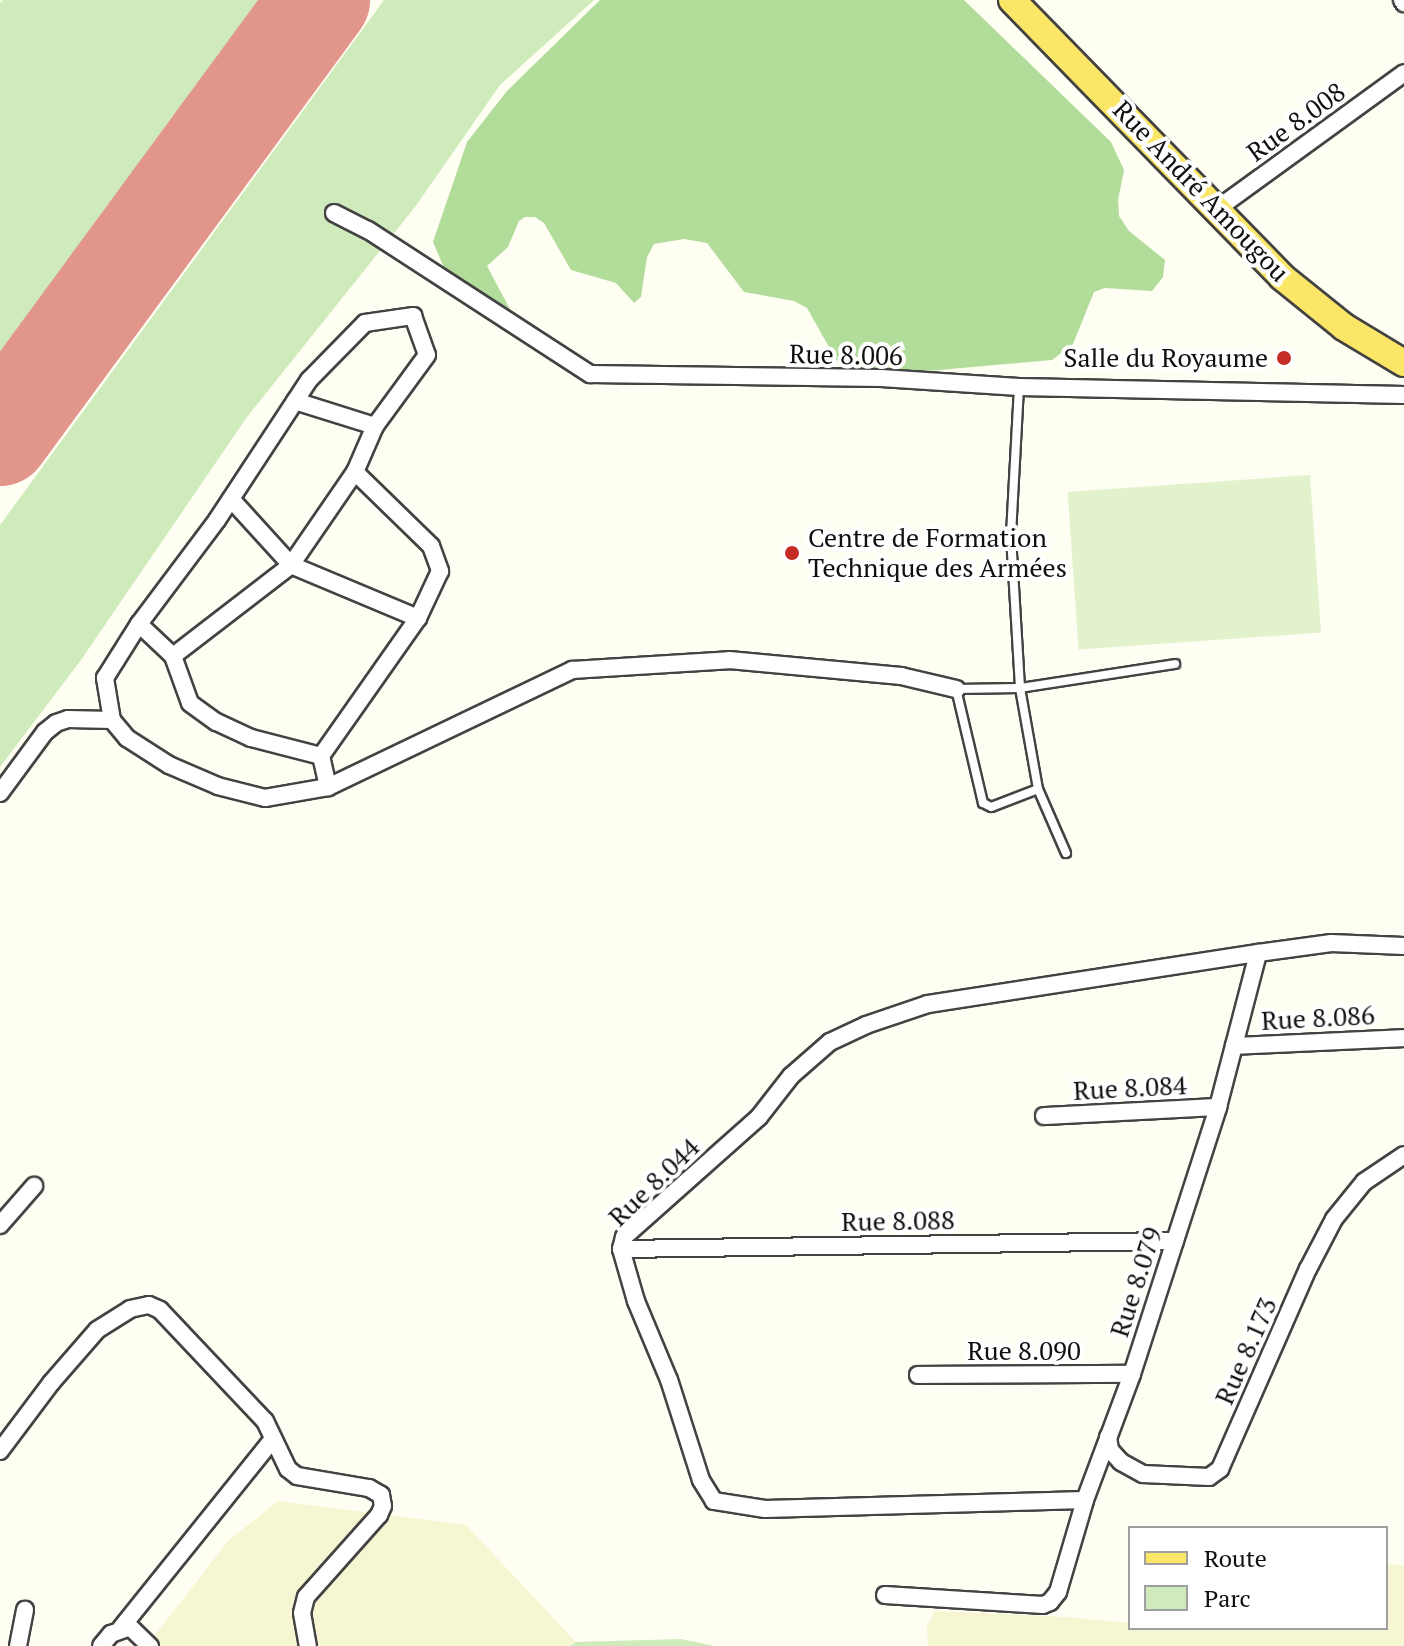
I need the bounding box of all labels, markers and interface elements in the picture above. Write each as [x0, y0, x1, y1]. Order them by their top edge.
street label: Rue 8.008 [1241, 76, 1351, 168]
street label: Rue André Amougou [1106, 94, 1296, 288]
street label: Rue 8.006 [789, 338, 903, 372]
place label: Salle du Royaume [1064, 342, 1268, 374]
marker: Salle du Royaume [1275, 349, 1293, 367]
place label: Centre de Formation Technique des Armées [808, 522, 1067, 584]
marker: Centre de Formation Technique des Armées [783, 544, 801, 562]
street label: Rue 8.086 [1260, 999, 1376, 1037]
street label: Rue 8.084 [1072, 1069, 1188, 1107]
street label: Rue 8.044 [602, 1131, 706, 1233]
street label: Rue 8.088 [841, 1204, 955, 1238]
street label: Rue 8.079 [1104, 1223, 1168, 1341]
street label: Rue 8.173 [1209, 1293, 1283, 1409]
street label: Rue 8.090 [967, 1335, 1081, 1367]
legend [1128, 1526, 1388, 1630]
text: Route [1204, 1542, 1267, 1574]
text: Parc [1204, 1582, 1251, 1614]

